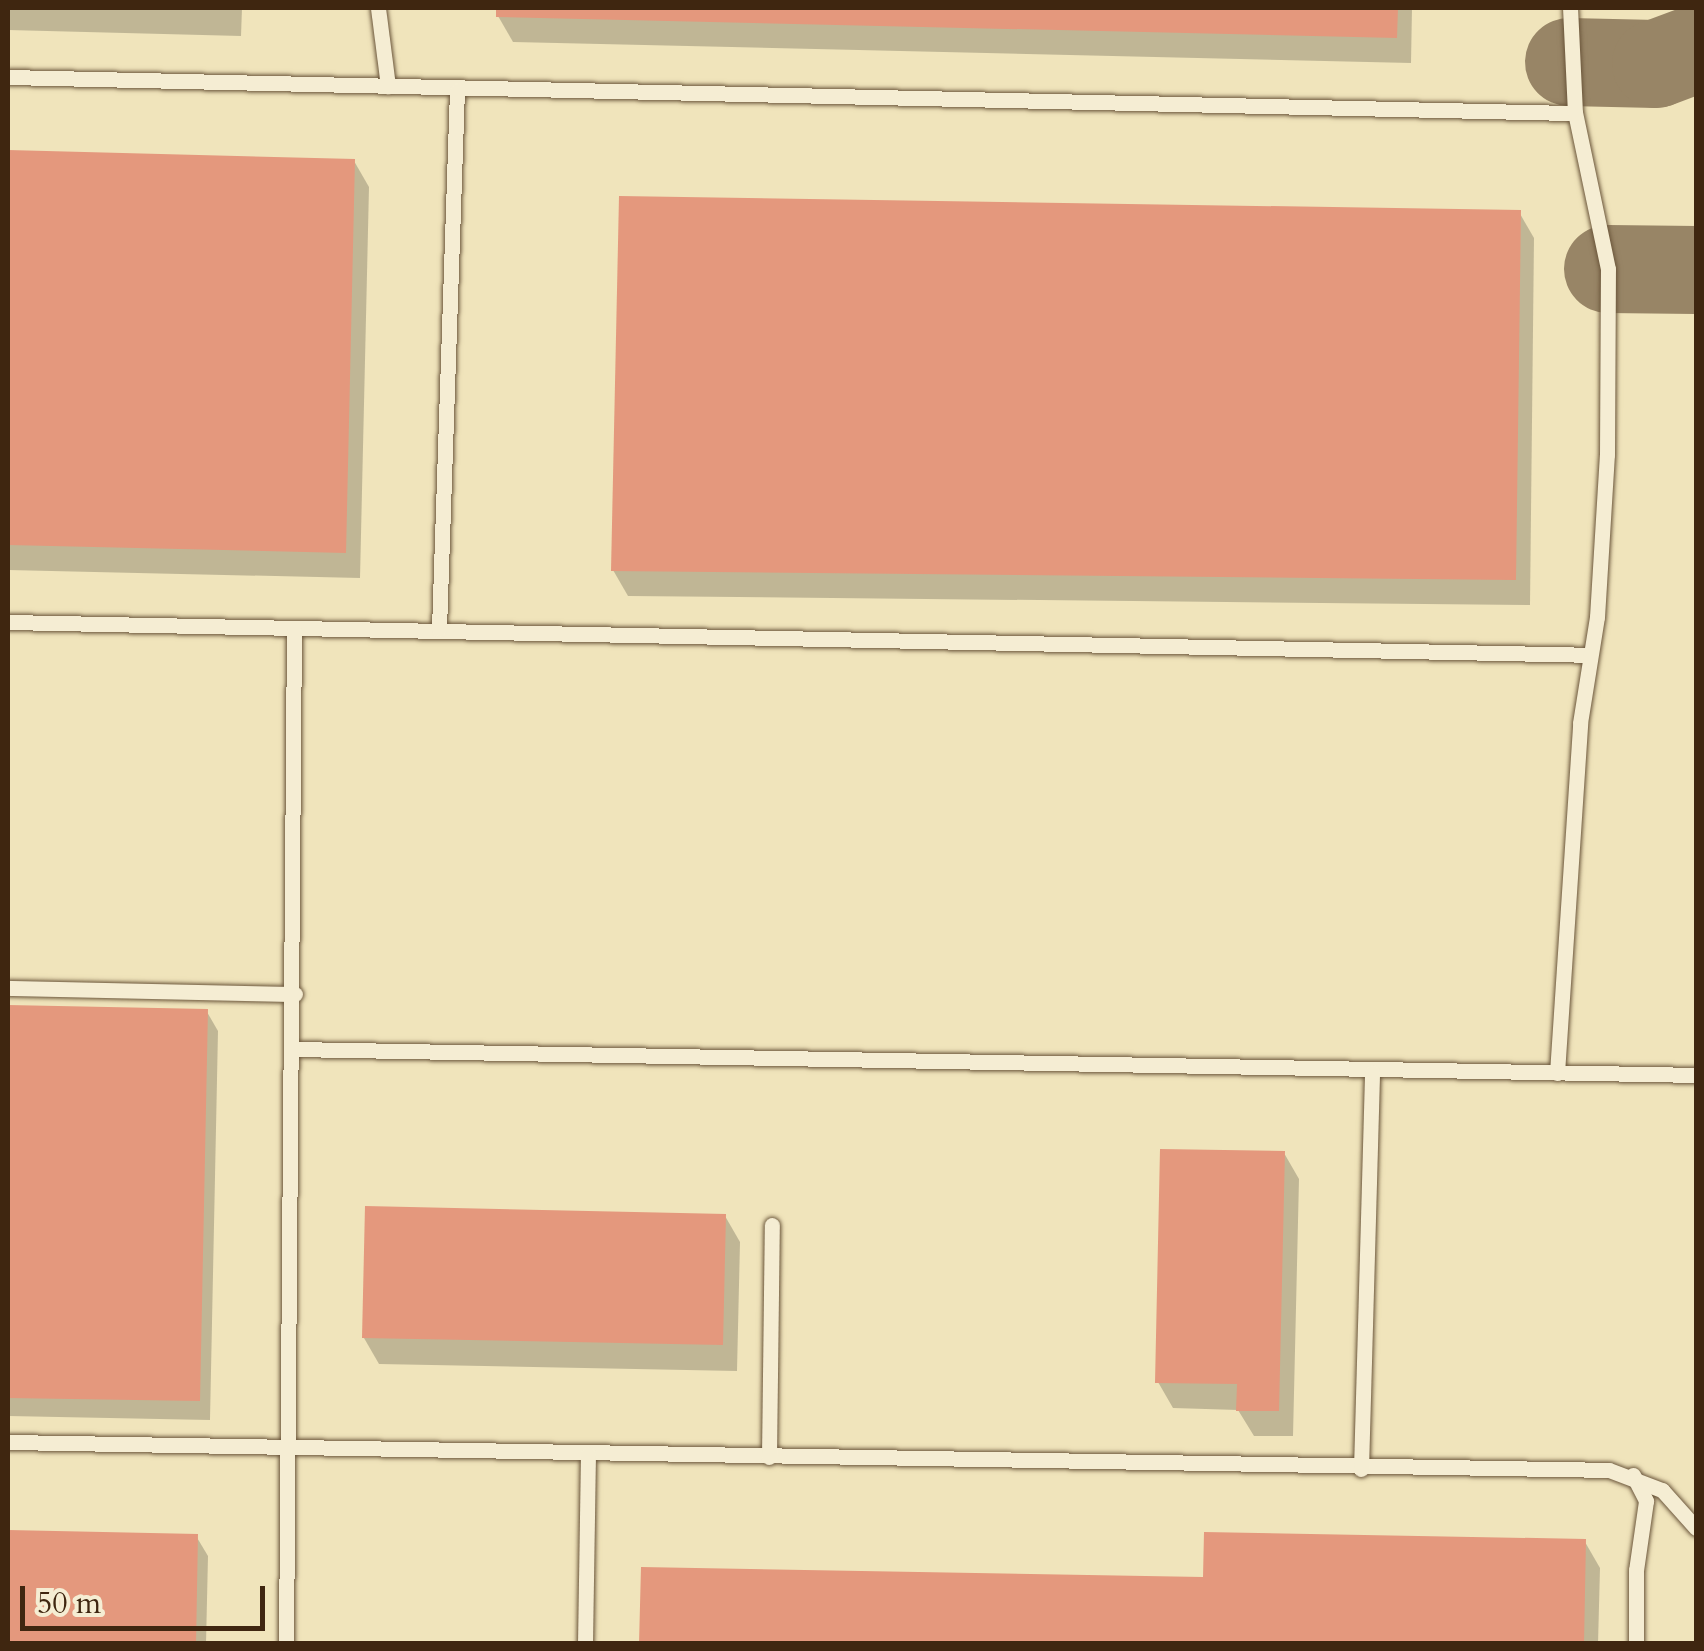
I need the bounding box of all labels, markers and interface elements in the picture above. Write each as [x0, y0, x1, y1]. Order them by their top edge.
scale bar [25, 1566, 270, 1628]
text: 50 m [37, 1583, 101, 1624]

